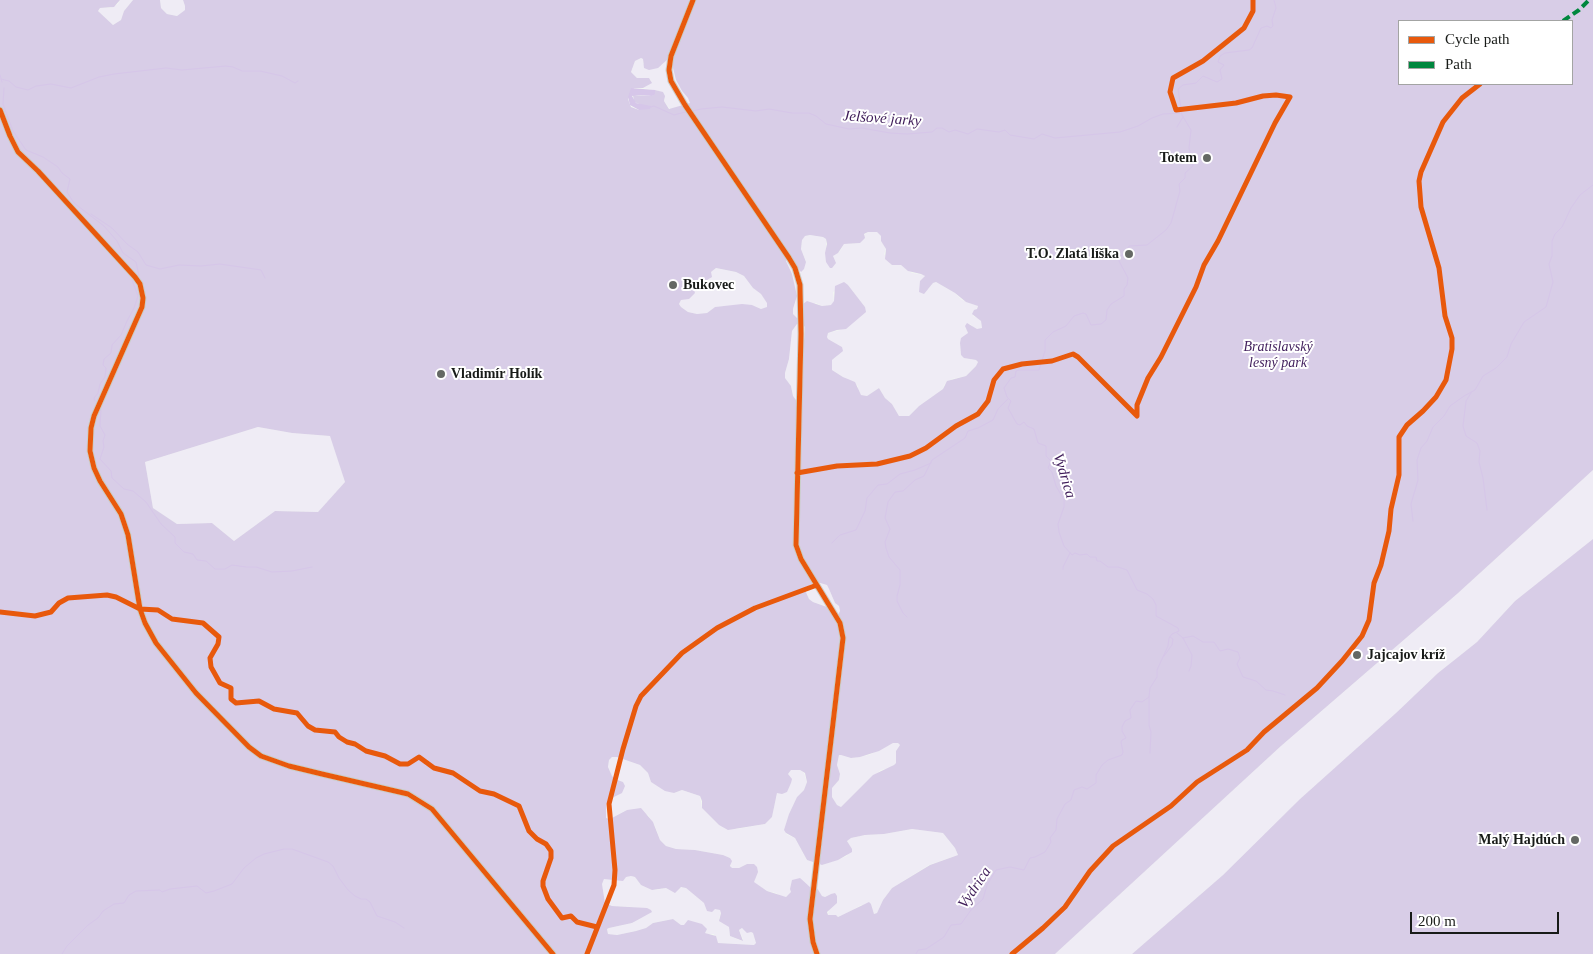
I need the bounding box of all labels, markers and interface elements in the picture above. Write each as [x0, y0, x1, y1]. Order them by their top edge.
legend [1398, 20, 1573, 85]
text: Cycle path [1445, 31, 1510, 47]
text: Path [1445, 56, 1472, 72]
water label: Jelšové jarky [842, 107, 922, 131]
place label: Totem [1159, 150, 1197, 166]
marker: Totem [1201, 152, 1213, 164]
place label: T.O. Zlatá líška [1026, 246, 1119, 262]
marker: T.O. Zlatá líška [1123, 248, 1135, 260]
place label: Bukovec [683, 277, 734, 293]
marker: Bukovec [667, 279, 679, 291]
park label: Bratislavský lesný park [1243, 339, 1313, 372]
place label: Vladimír Holík [451, 366, 542, 382]
marker: Vladimír Holík [435, 368, 447, 380]
water label: Vydrica [1049, 451, 1079, 501]
place label: Jajcajov kríž [1367, 647, 1445, 663]
marker: Jajcajov kríž [1351, 649, 1363, 661]
place label: Malý Hajdúch [1478, 832, 1565, 848]
marker: Malý Hajdúch [1569, 834, 1581, 846]
water label: Vydrica [955, 864, 995, 912]
scale bar [1413, 902, 1562, 934]
text: 200 m [1418, 913, 1456, 929]

